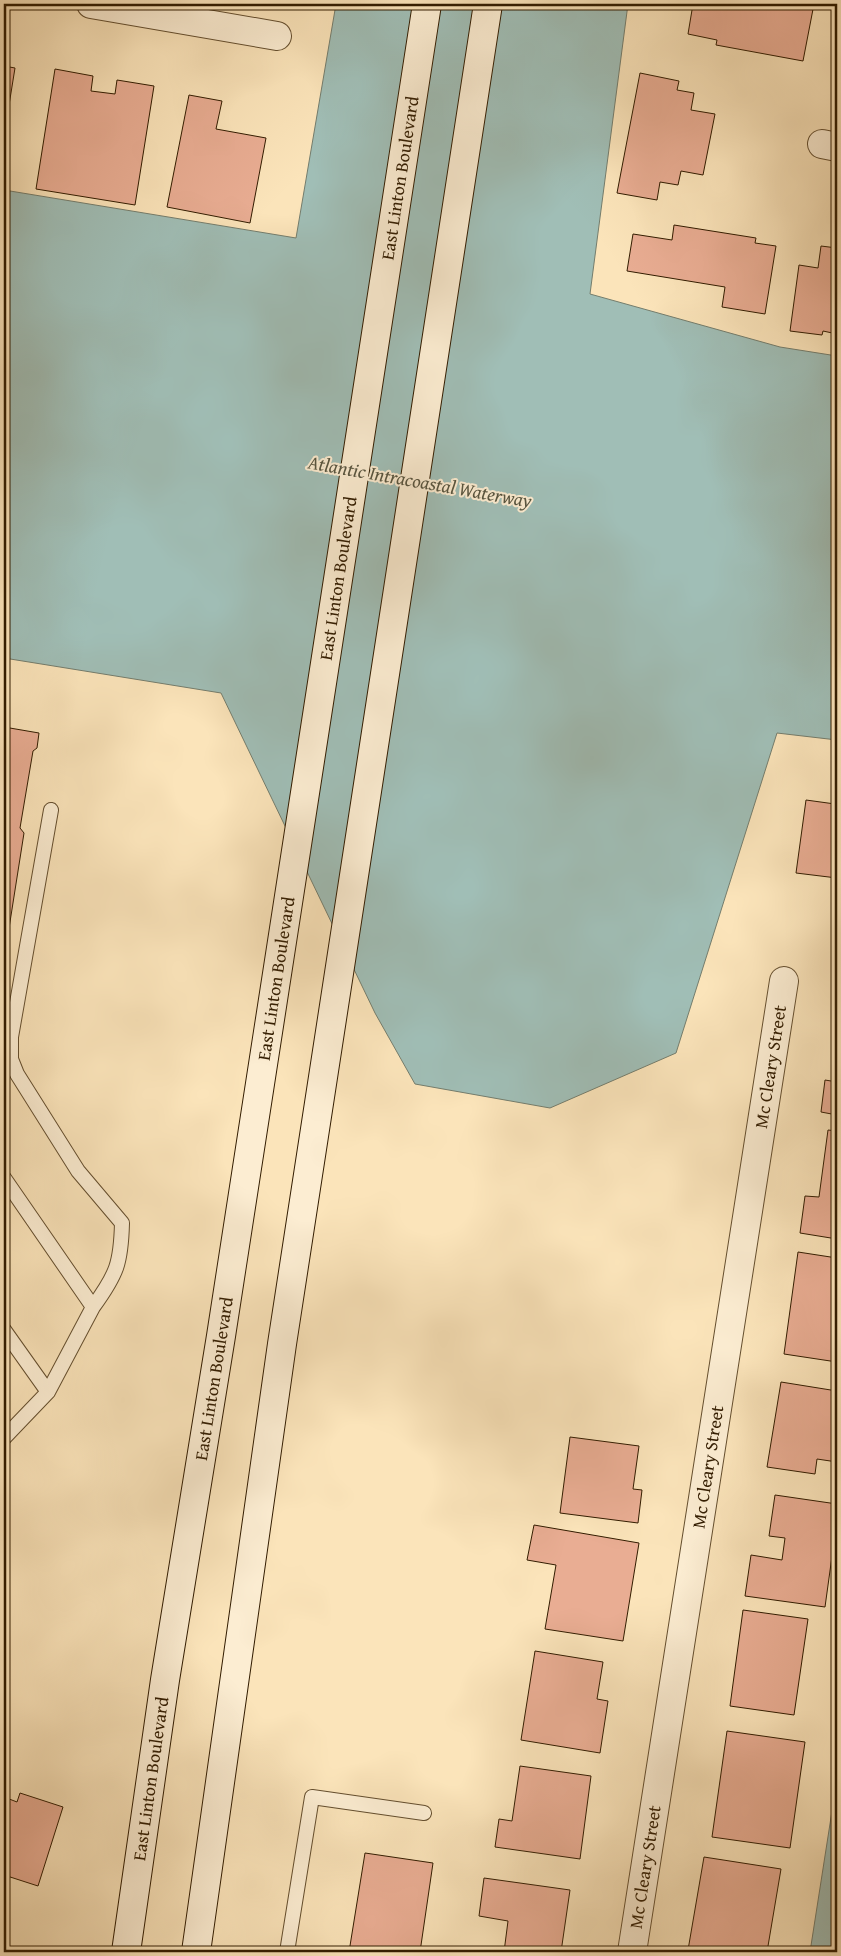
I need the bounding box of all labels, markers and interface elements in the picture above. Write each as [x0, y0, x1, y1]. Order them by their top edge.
street label: East Linton Boulevard [374, 94, 426, 262]
water label: Atlantic Intracoastal Waterway [305, 447, 534, 515]
street label: East Linton Boulevard [312, 494, 364, 662]
street label: East Linton Boulevard [250, 894, 302, 1062]
street label: Mc Cleary Street [747, 1002, 793, 1130]
street label: East Linton Boulevard [187, 1295, 240, 1462]
street label: Mc Cleary Street [684, 1403, 731, 1530]
street label: East Linton Boulevard [125, 1695, 175, 1862]
street label: Mc Cleary Street [622, 1803, 668, 1931]

